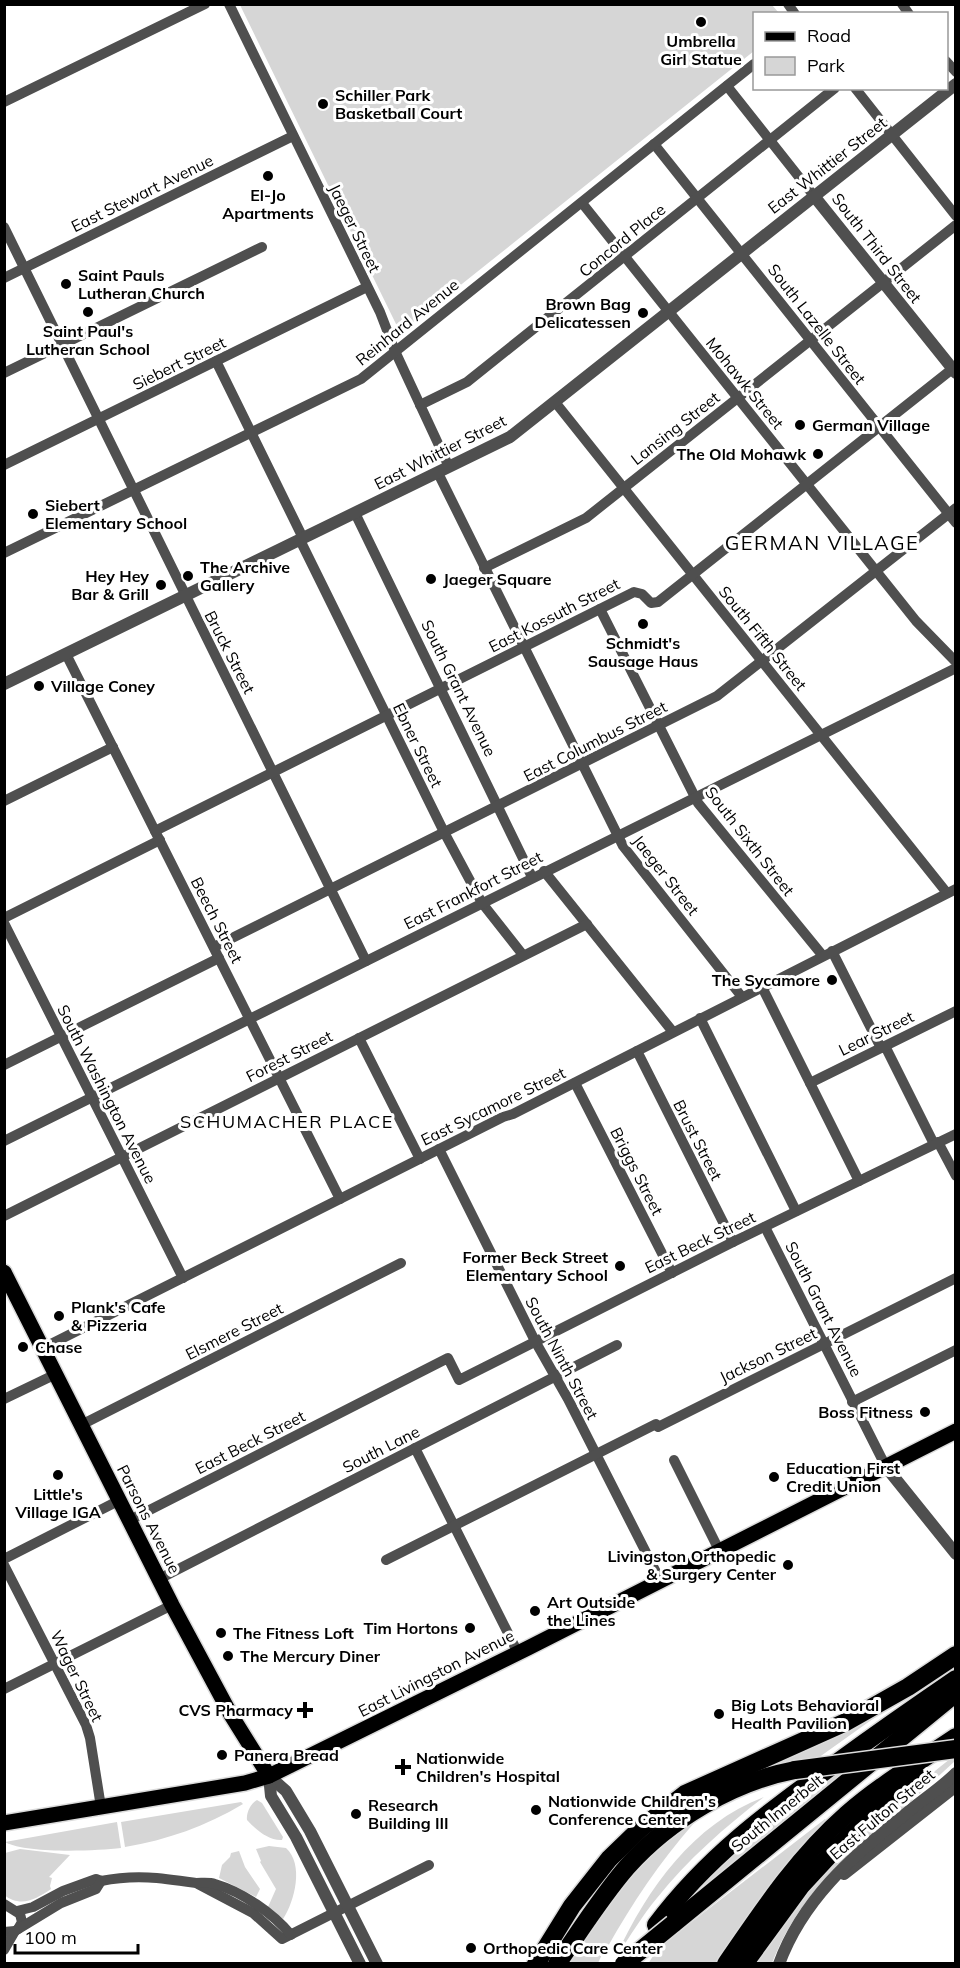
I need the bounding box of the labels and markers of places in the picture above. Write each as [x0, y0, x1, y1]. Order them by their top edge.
marker: Umbrella Girl Statue [694, 15, 708, 29]
place label: Umbrella Girl Statue [660, 31, 742, 69]
place label: Schiller Park Basketball Court [335, 85, 462, 123]
marker: Schiller Park Basketball Court [316, 97, 330, 111]
marker: El-Jo Apartments [261, 169, 275, 183]
place label: El-Jo Apartments [222, 185, 314, 223]
place label: Saint Pauls Lutheran Church [78, 265, 205, 303]
marker: Saint Pauls Lutheran Church [59, 277, 73, 291]
place label: Brown Bag Delicatessen [535, 294, 631, 332]
marker: Saint Paul's Lutheran School [81, 305, 95, 319]
marker: Brown Bag Delicatessen [636, 306, 650, 320]
place label: Saint Paul's Lutheran School [26, 321, 150, 359]
place label: German Village [812, 415, 930, 435]
marker: German Village [793, 418, 807, 432]
place label: The Old Mohawk [676, 444, 807, 464]
marker: The Old Mohawk [811, 447, 825, 461]
place label: Siebert Elementary School [45, 495, 187, 533]
marker: Siebert Elementary School [26, 507, 40, 521]
place label: The Archive Gallery [200, 557, 290, 595]
place label: Hey Hey Bar & Grill [71, 566, 149, 604]
marker: The Archive Gallery [181, 569, 195, 583]
place label: Jaeger Square [443, 569, 552, 589]
marker: Jaeger Square [424, 572, 438, 586]
marker: Hey Hey Bar & Grill [154, 578, 168, 592]
marker: Schmidt's Sausage Haus [636, 617, 650, 631]
place label: Schmidt's Sausage Haus [588, 633, 698, 671]
place label: Village Coney [50, 676, 155, 696]
marker: Village Coney [32, 679, 46, 693]
place label: The Sycamore [712, 970, 820, 990]
marker: The Sycamore [825, 973, 839, 987]
place label: Former Beck Street Elementary School [462, 1247, 608, 1285]
marker: Former Beck Street Elementary School [613, 1259, 627, 1273]
place label: Plank's Cafe & Pizzeria [71, 1297, 166, 1335]
marker: Plank's Cafe & Pizzeria [52, 1309, 66, 1323]
place label: Chase [35, 1337, 83, 1357]
marker: Chase [16, 1340, 30, 1354]
place label: Boss Fitness [818, 1402, 913, 1422]
marker: Boss Fitness [918, 1405, 932, 1419]
place label: Education First Credit Union [786, 1458, 900, 1496]
marker: Little's Village IGA [51, 1468, 65, 1482]
marker: Education First Credit Union [767, 1470, 781, 1484]
place label: Little's Village IGA [14, 1484, 101, 1522]
place label: Livingston Orthopedic & Surgery Center [608, 1546, 777, 1584]
marker: Livingston Orthopedic & Surgery Center [781, 1558, 795, 1572]
place label: Art Outside the Lines [547, 1592, 635, 1630]
marker: Art Outside the Lines [528, 1604, 542, 1618]
place label: Tim Hortons [363, 1618, 458, 1638]
marker: Tim Hortons [463, 1621, 477, 1635]
place label: The Fitness Loft [233, 1623, 354, 1643]
marker: The Fitness Loft [214, 1626, 228, 1640]
place label: The Mercury Diner [240, 1646, 381, 1666]
marker: The Mercury Diner [221, 1649, 235, 1663]
place label: Big Lots Behavioral Health Pavilion [731, 1695, 879, 1733]
place label: CVS Pharmacy [179, 1700, 293, 1720]
marker: CVS Pharmacy [298, 1703, 312, 1717]
marker: Big Lots Behavioral Health Pavilion [712, 1707, 726, 1721]
place label: Panera Bread [234, 1745, 339, 1765]
marker: Panera Bread [215, 1748, 229, 1762]
place label: Nationwide Children's Hospital [416, 1748, 560, 1786]
marker: Nationwide Children's Hospital [394, 1758, 412, 1776]
place label: Nationwide Children's Conference Center [548, 1791, 716, 1829]
place label: Research Building III [368, 1795, 449, 1833]
marker: Nationwide Children's Conference Center [529, 1803, 543, 1817]
marker: Research Building III [349, 1807, 363, 1821]
place label: Orthopedic Care Center [483, 1938, 663, 1958]
marker: Orthopedic Care Center [464, 1941, 478, 1955]

